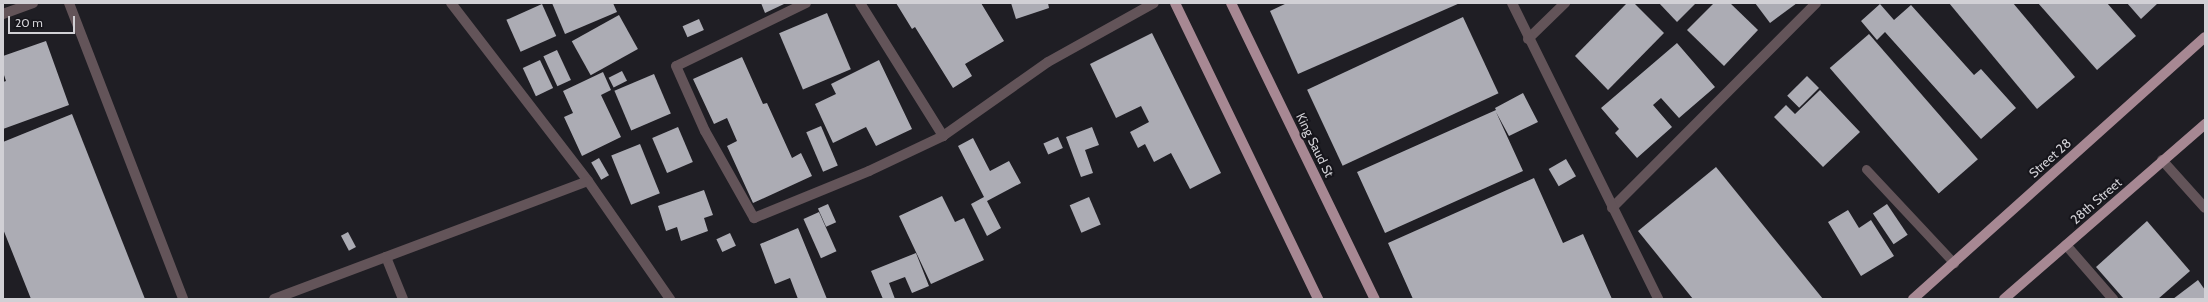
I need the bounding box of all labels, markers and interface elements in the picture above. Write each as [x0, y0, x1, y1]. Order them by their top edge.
scale bar [10, 8, 77, 34]
text: 20 m [15, 15, 43, 30]
street label: King Saud St [1293, 110, 1337, 180]
street label: Street 28 [2026, 135, 2074, 181]
street label: 28th Street [2067, 175, 2125, 227]

